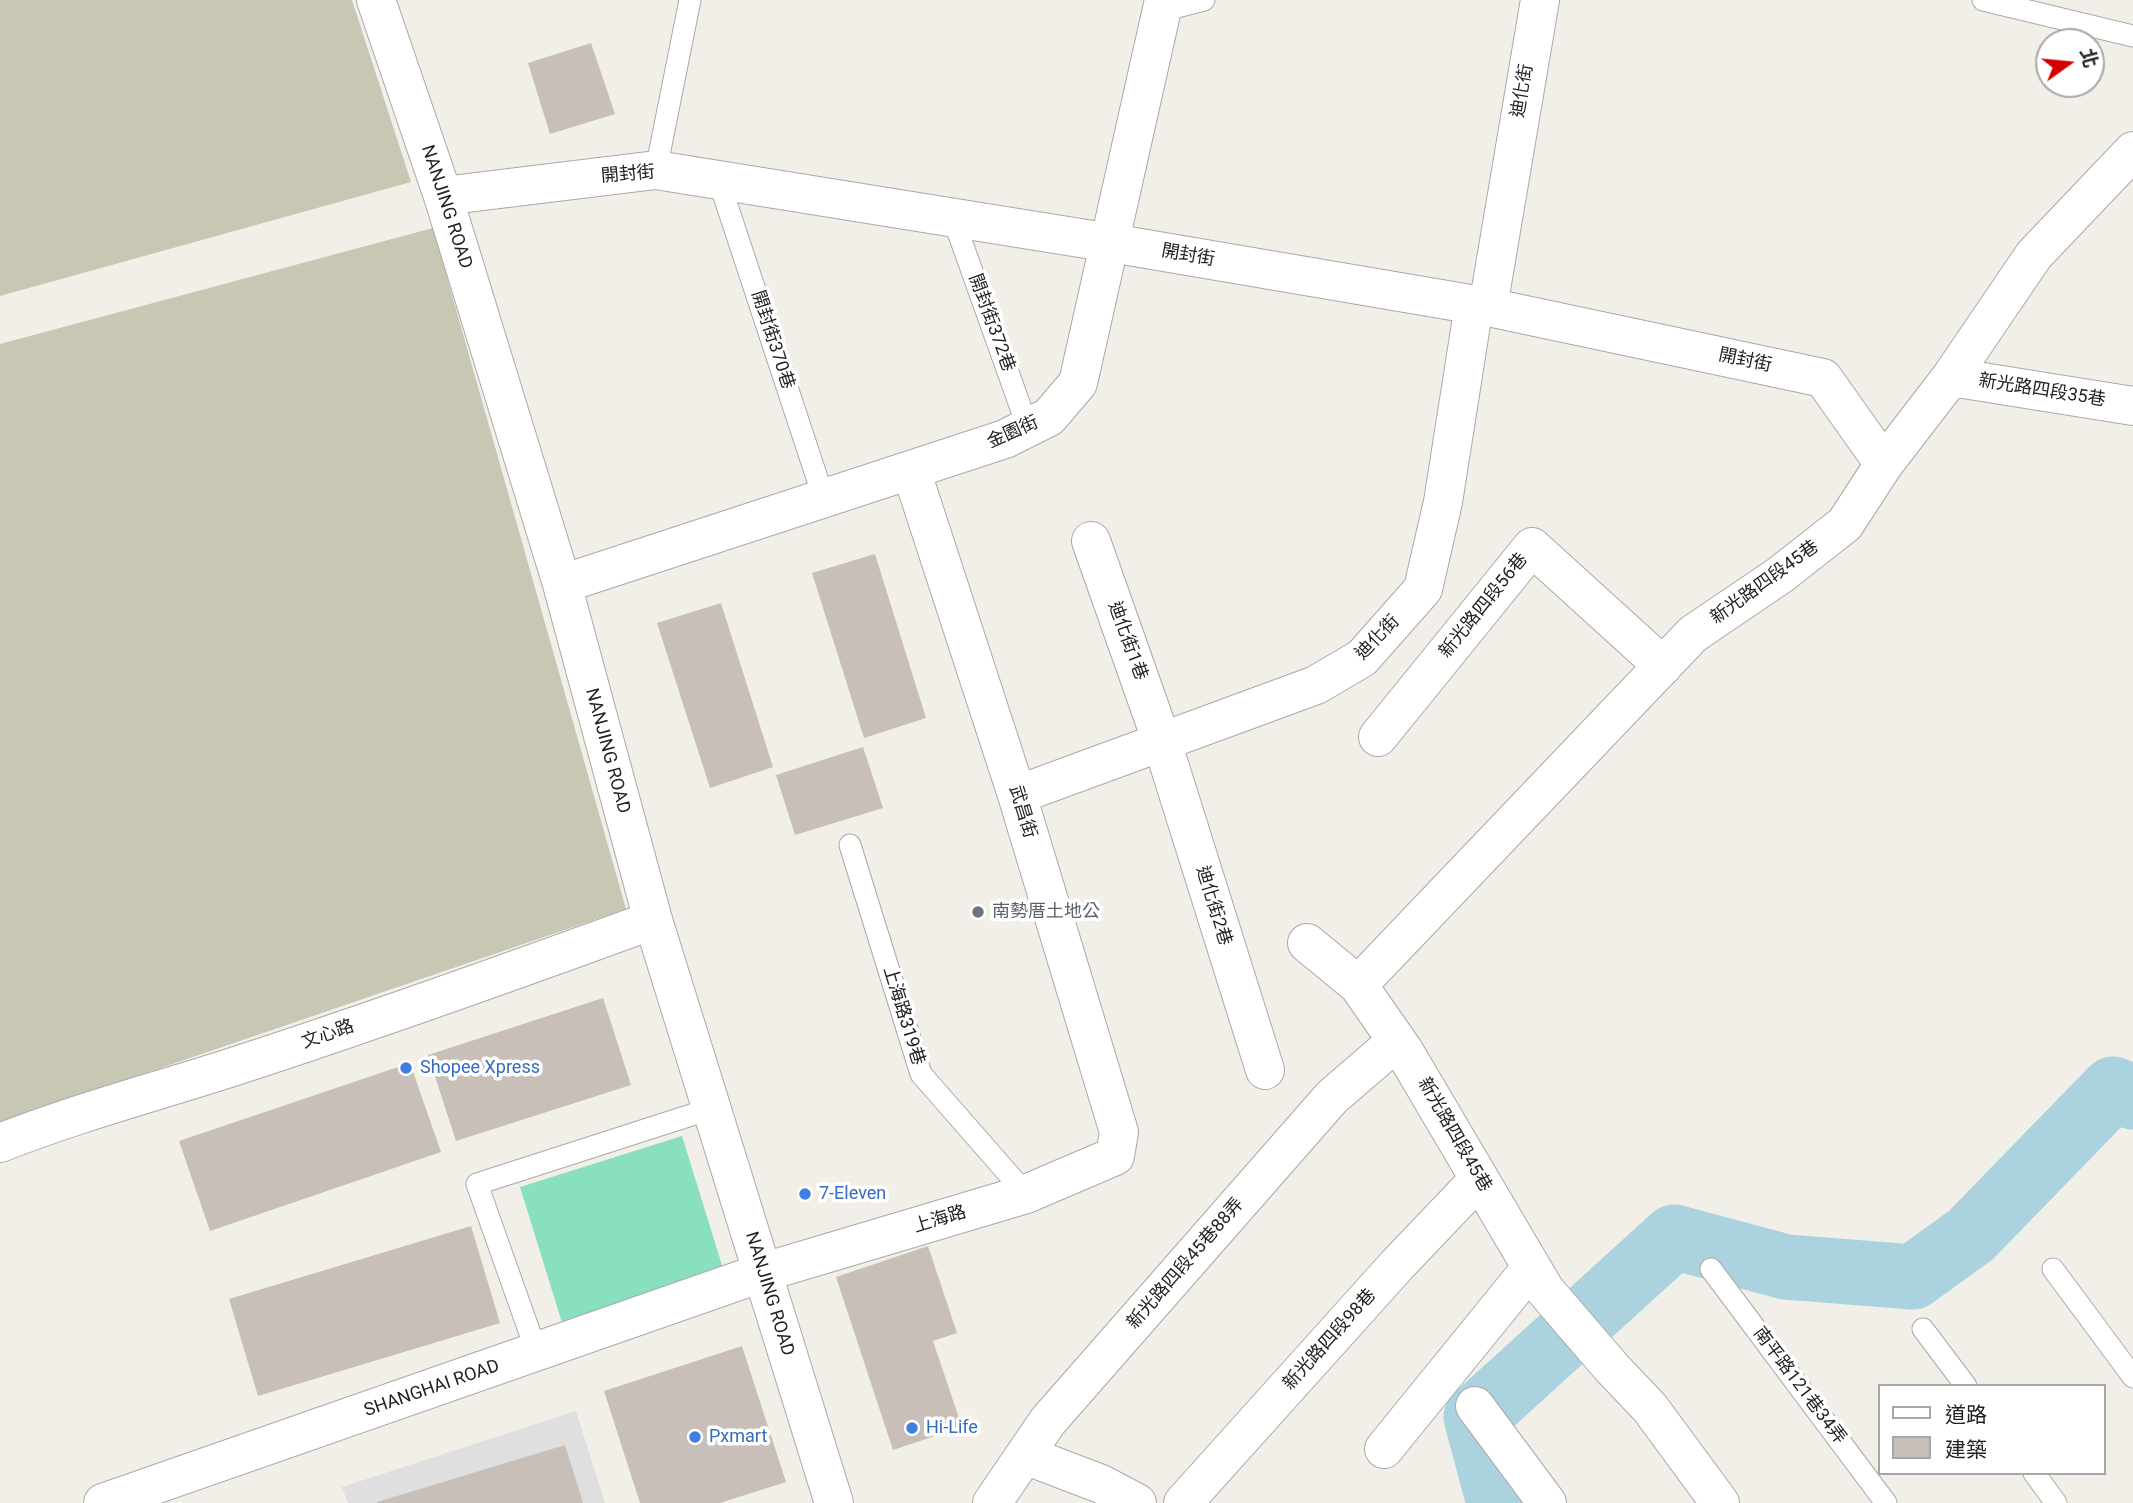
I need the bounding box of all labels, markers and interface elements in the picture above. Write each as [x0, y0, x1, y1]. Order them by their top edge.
north arrow [2035, 28, 2105, 98]
text: 北 [2075, 46, 2102, 70]
street label: 迪化街 [1508, 63, 1538, 119]
street label: NANJING ROAD [416, 142, 476, 272]
street label: 開封街 [600, 162, 656, 188]
street label: 開封街 [1160, 241, 1216, 271]
street label: 開封街372巷 [963, 271, 1019, 375]
street label: 開封街370巷 [746, 288, 798, 392]
street label: 開封街 [1716, 345, 1774, 377]
street label: 新光路四段35巷 [1977, 370, 2107, 412]
street label: 金園街 [984, 412, 1042, 454]
street label: 新光路四段45巷 [1707, 537, 1823, 629]
street label: 新光路四段56巷 [1435, 549, 1533, 663]
street label: 迪化街1巷 [1103, 599, 1151, 683]
street label: 迪化街 [1351, 611, 1405, 665]
street label: NANJING ROAD [580, 686, 634, 816]
street label: 武昌街 [1004, 783, 1040, 841]
street label: 迪化街2巷 [1191, 864, 1235, 948]
place label: 南勢厝土地公 [992, 901, 1100, 923]
marker: 南勢厝土地公 [970, 904, 986, 920]
street label: 上海路319巷 [878, 964, 928, 1068]
street label: 文心路 [299, 1016, 357, 1054]
place label: Shopee Xpress [420, 1057, 540, 1079]
marker: Shopee Xpress [398, 1060, 414, 1076]
street label: 新光路四段45巷 [1413, 1074, 1495, 1196]
place label: 7-Eleven [819, 1183, 886, 1205]
marker: 7-Eleven [797, 1186, 813, 1202]
street label: 新光路四段45巷88弄 [1123, 1194, 1249, 1334]
street label: 上海路 [911, 1202, 969, 1238]
street label: NANJING ROAD [740, 1229, 798, 1359]
street label: 新光路四段98巷 [1279, 1285, 1381, 1395]
street label: 南平路121巷34弄 [1748, 1323, 1850, 1449]
street label: SHANGHAI ROAD [362, 1356, 502, 1422]
legend [1878, 1384, 2105, 1475]
text: 道路 [1945, 1403, 1987, 1427]
place label: Hi-Life [926, 1417, 978, 1439]
marker: Hi-Life [904, 1420, 920, 1436]
place label: Pxmart [709, 1426, 767, 1448]
marker: Pxmart [687, 1429, 703, 1445]
text: 建築 [1945, 1438, 1987, 1462]

